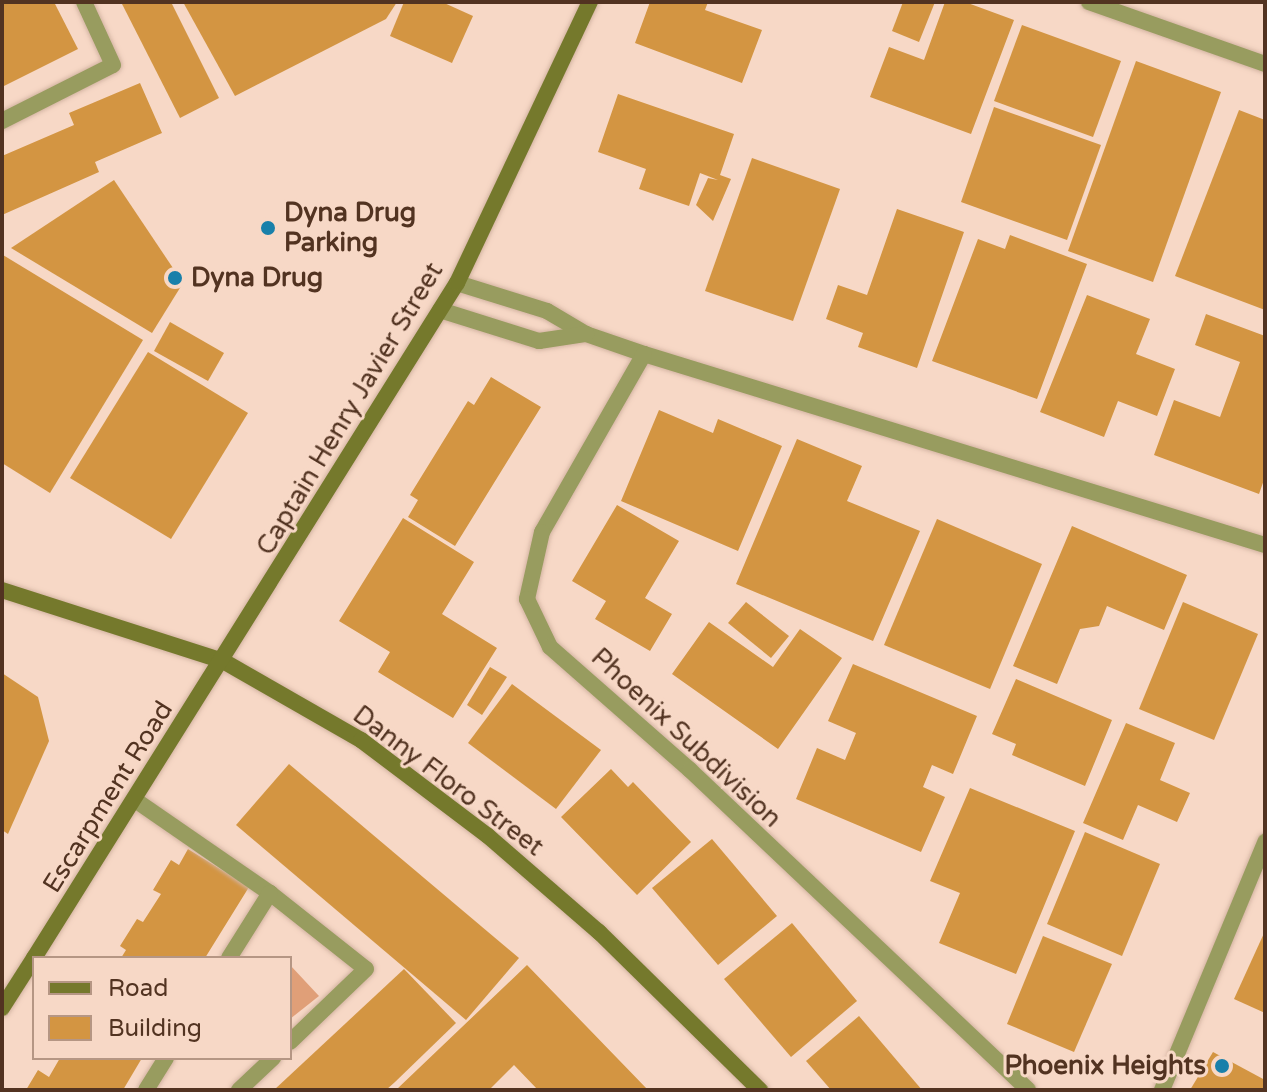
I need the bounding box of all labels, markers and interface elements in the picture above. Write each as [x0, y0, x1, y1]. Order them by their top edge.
place label: Dyna Drug Parking [284, 197, 416, 258]
marker: Dyna Drug Parking [259, 219, 277, 237]
street label: Captain Henry Javier Street [250, 257, 450, 561]
place label: Dyna Drug [191, 262, 323, 294]
marker: Dyna Drug [166, 269, 184, 287]
street label: Phoenix Subdivision [584, 642, 788, 834]
street label: Escarpment Road [37, 695, 179, 899]
street label: Danny Floro Street [347, 699, 549, 863]
legend [32, 956, 292, 1060]
text: Road [108, 974, 168, 1003]
text: Building [108, 1014, 202, 1043]
place label: Phoenix Heights [1004, 1050, 1206, 1082]
marker: Phoenix Heights [1213, 1057, 1231, 1075]

